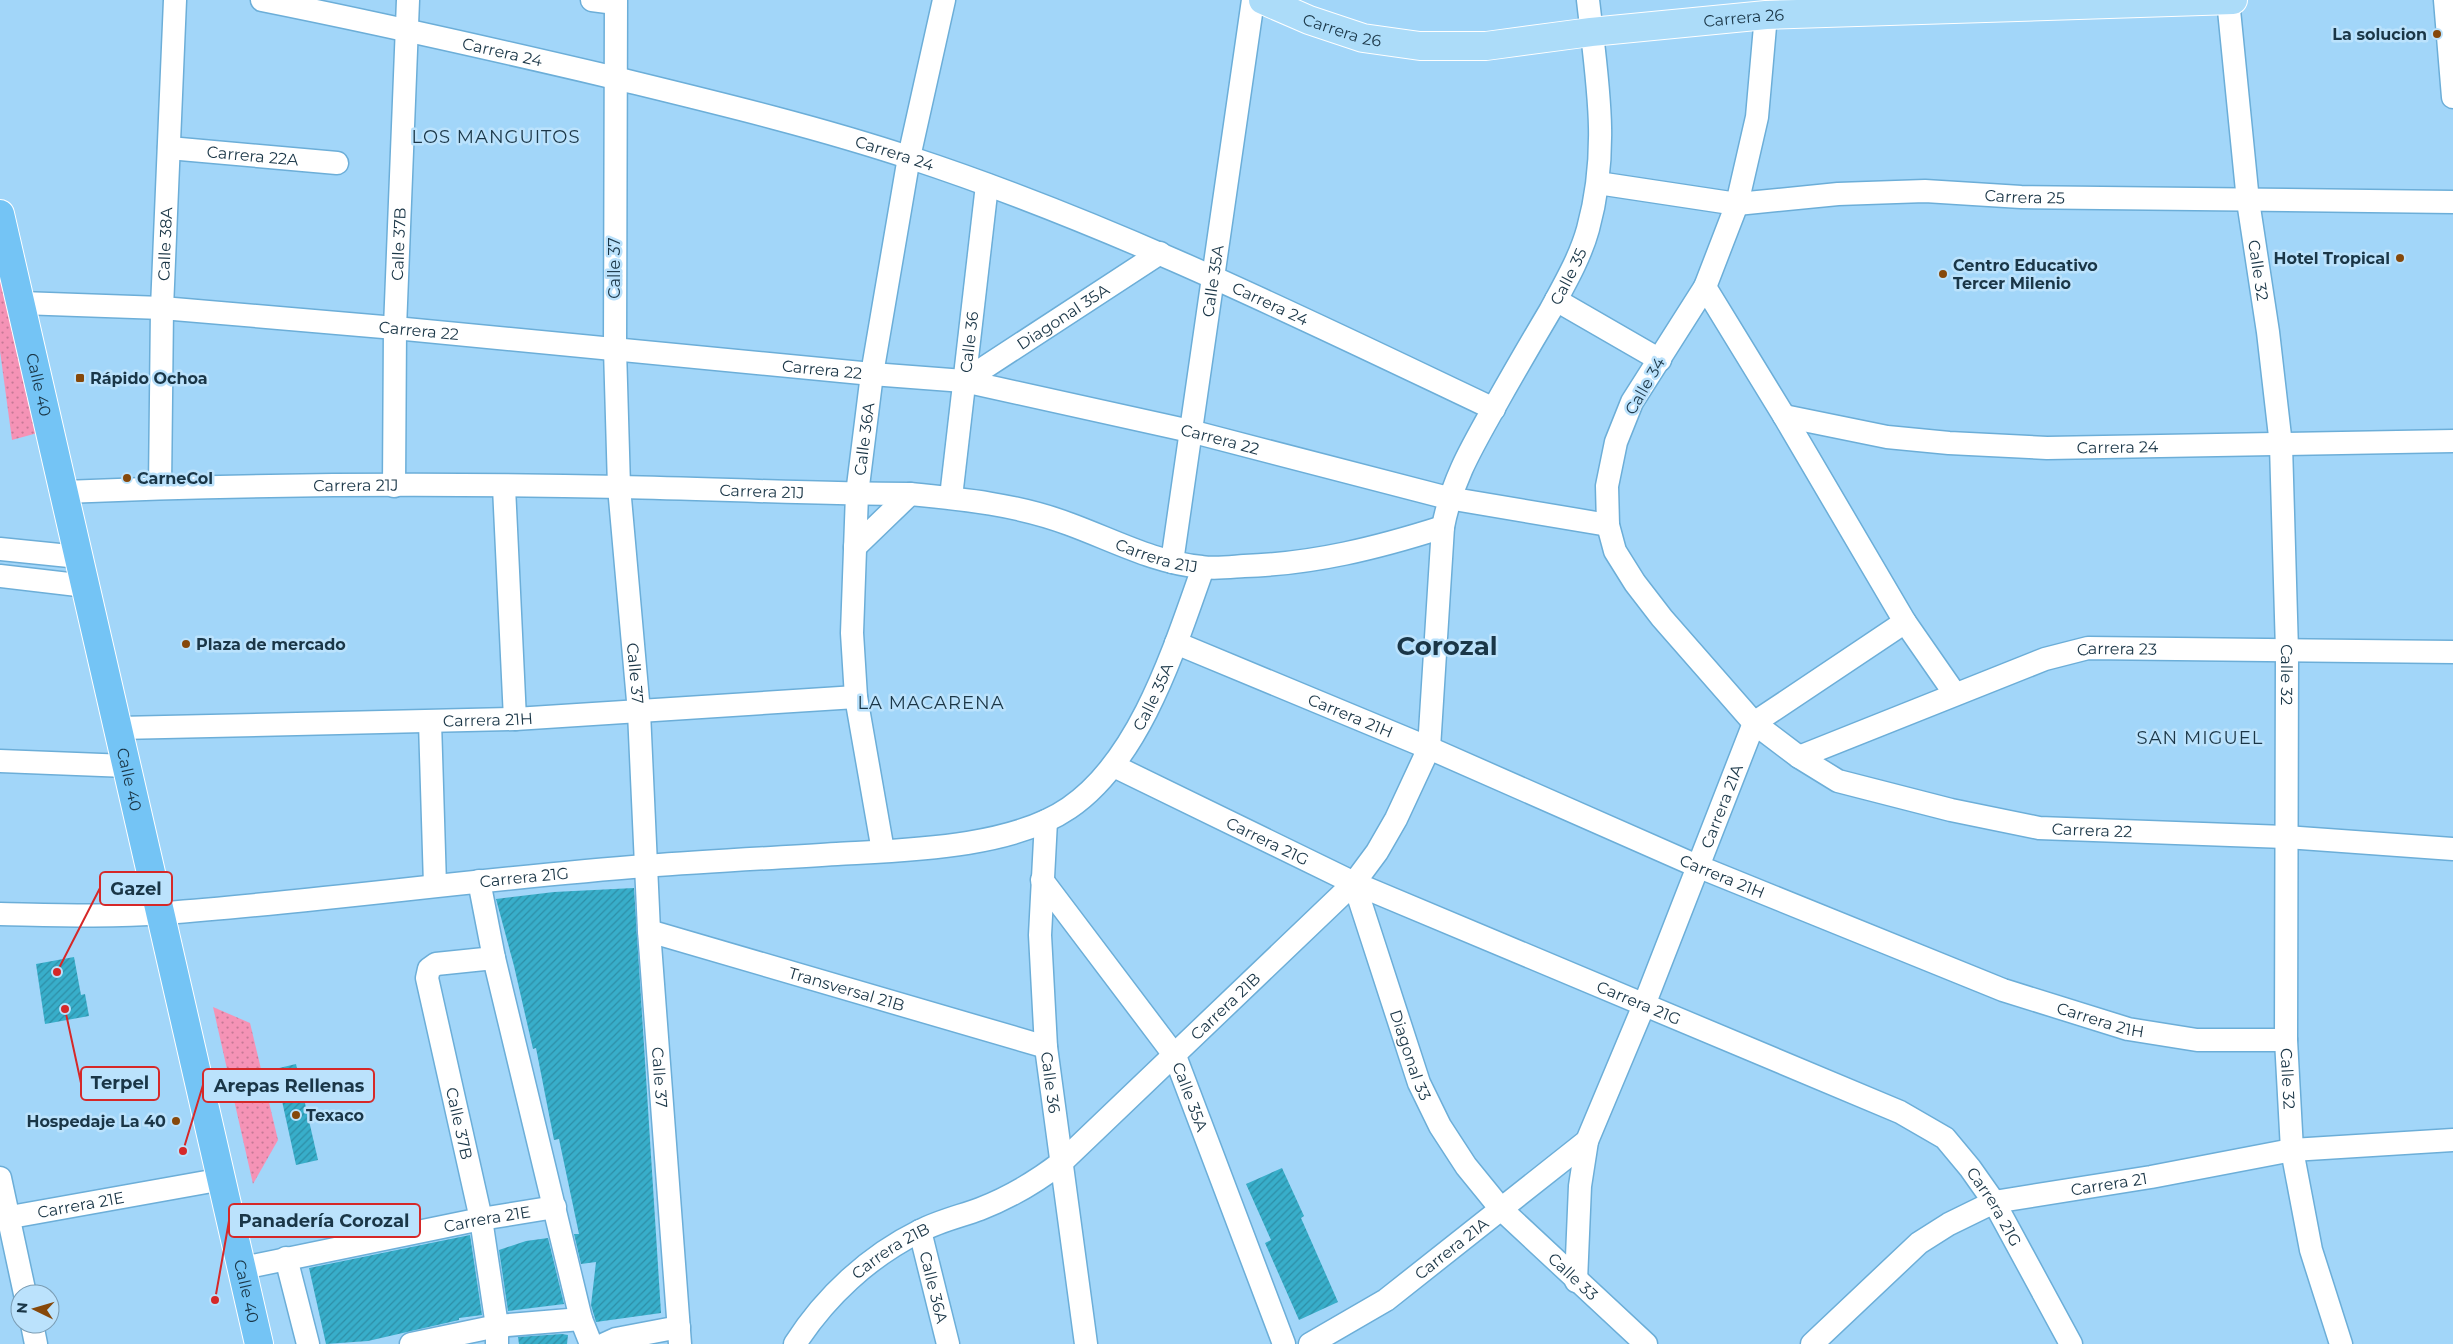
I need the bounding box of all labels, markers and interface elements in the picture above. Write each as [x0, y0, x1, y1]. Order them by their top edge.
street label: Carrera 26 [1702, 5, 1785, 31]
street label: Carrera 26 [1300, 9, 1383, 50]
place label: La solucion [2332, 25, 2427, 44]
marker: La solucion [2431, 28, 2443, 40]
street label: Carrera 24 [461, 34, 545, 70]
district label: LOS MANGUITOS [412, 126, 580, 148]
street label: Carrera 24 [853, 132, 937, 175]
street label: Carrera 22A [206, 142, 300, 169]
street label: Carrera 25 [1984, 185, 2065, 207]
street label: Calle 38A [154, 206, 176, 281]
street label: Calle 37B [387, 207, 409, 281]
street label: Calle 37 [605, 237, 624, 299]
street label: Calle 32 [2245, 239, 2273, 302]
street label: Calle 35A [1198, 243, 1227, 318]
street label: Calle 35 [1546, 245, 1590, 308]
place label: Hotel Tropical [2274, 249, 2390, 268]
marker: Hotel Tropical [2394, 252, 2406, 264]
place label: Centro Educativo Tercer Milenio [1953, 256, 2098, 293]
marker: Centro Educativo Tercer Milenio [1937, 268, 1949, 280]
street label: Carrera 24 [1229, 278, 1312, 329]
street label: Diagonal 35A [1013, 279, 1113, 353]
street label: Calle 36 [956, 310, 982, 374]
street label: Carrera 22 [378, 317, 460, 344]
street label: Calle 40 [23, 351, 56, 418]
street label: Calle 34 [1621, 354, 1669, 418]
street label: Carrera 22 [781, 356, 863, 383]
place label: Rápido Ochoa [90, 369, 208, 388]
marker: Rápido Ochoa [74, 372, 86, 384]
street label: Calle 36A [850, 401, 878, 477]
street label: Carrera 22 [1179, 420, 1261, 458]
street label: Carrera 24 [2076, 437, 2159, 457]
place label: CarneCol [137, 469, 213, 488]
marker: CarneCol [121, 472, 133, 484]
street label: Carrera 21J [313, 475, 399, 495]
street label: Carrera 21J [719, 480, 805, 502]
street label: Carrera 21J [1113, 534, 1199, 576]
district label: Corozal [1396, 630, 1498, 662]
place label: Plaza de mercado [196, 635, 346, 654]
marker: Plaza de mercado [180, 638, 192, 650]
street label: Carrera 23 [2075, 638, 2157, 660]
street label: Calle 37 [623, 642, 648, 705]
street label: Calle 32 [2277, 644, 2297, 705]
street label: Calle 35A [1128, 660, 1177, 734]
street label: Carrera 21H [1305, 689, 1396, 742]
district label: LA MACARENA [857, 692, 1005, 714]
street label: Carrera 21H [443, 708, 534, 730]
district label: SAN MIGUEL [2137, 727, 2263, 749]
street label: Calle 40 [113, 746, 146, 813]
street label: Carrera 21A [1697, 761, 1747, 851]
street label: Carrera 21G [1223, 813, 1312, 869]
street label: Carrera 22 [2051, 819, 2133, 841]
street label: Carrera 21H [1677, 850, 1768, 902]
street label: Carrera 21G [479, 863, 570, 891]
callout: Gazel [100, 872, 172, 905]
text: Gazel [110, 878, 162, 900]
street label: Transversal 21B [787, 963, 907, 1015]
street label: Carrera 21B [1186, 968, 1264, 1044]
street label: Carrera 21G [1594, 976, 1684, 1029]
street label: Carrera 21H [2055, 998, 2146, 1041]
street label: Diagonal 33 [1386, 1007, 1435, 1103]
street label: Calle 37 [648, 1046, 672, 1109]
street label: Calle 32 [2277, 1048, 2299, 1110]
street label: Calle 36 [1037, 1050, 1064, 1115]
street label: Calle 35A [1169, 1059, 1212, 1134]
callout: Terpel [81, 1067, 159, 1100]
callout: Arepas Rellenas [203, 1069, 374, 1102]
text: Terpel [91, 1072, 149, 1094]
text: Arepas Rellenas [213, 1075, 365, 1097]
street label: Calle 37B [442, 1085, 477, 1161]
place label: Texaco [306, 1106, 364, 1125]
marker: Texaco [290, 1109, 302, 1121]
place label: Hospedaje La 40 [26, 1112, 166, 1131]
marker: Hospedaje La 40 [170, 1115, 182, 1127]
street label: Carrera 21G [1963, 1163, 2026, 1250]
street label: Carrera 21 [2069, 1168, 2148, 1199]
street label: Carrera 21E [36, 1187, 126, 1222]
street label: Carrera 21E [442, 1202, 532, 1236]
callout: Panadería Corozal [229, 1204, 420, 1237]
text: Panadería Corozal [239, 1210, 409, 1232]
street label: Carrera 21A [1411, 1213, 1492, 1283]
street label: Carrera 21B [847, 1218, 932, 1283]
street label: Calle 33 [1544, 1248, 1602, 1304]
street label: Calle 36A [916, 1249, 952, 1326]
street label: Calle 40 [230, 1258, 263, 1325]
north arrow [10, 1284, 60, 1334]
text: N [13, 1301, 32, 1314]

